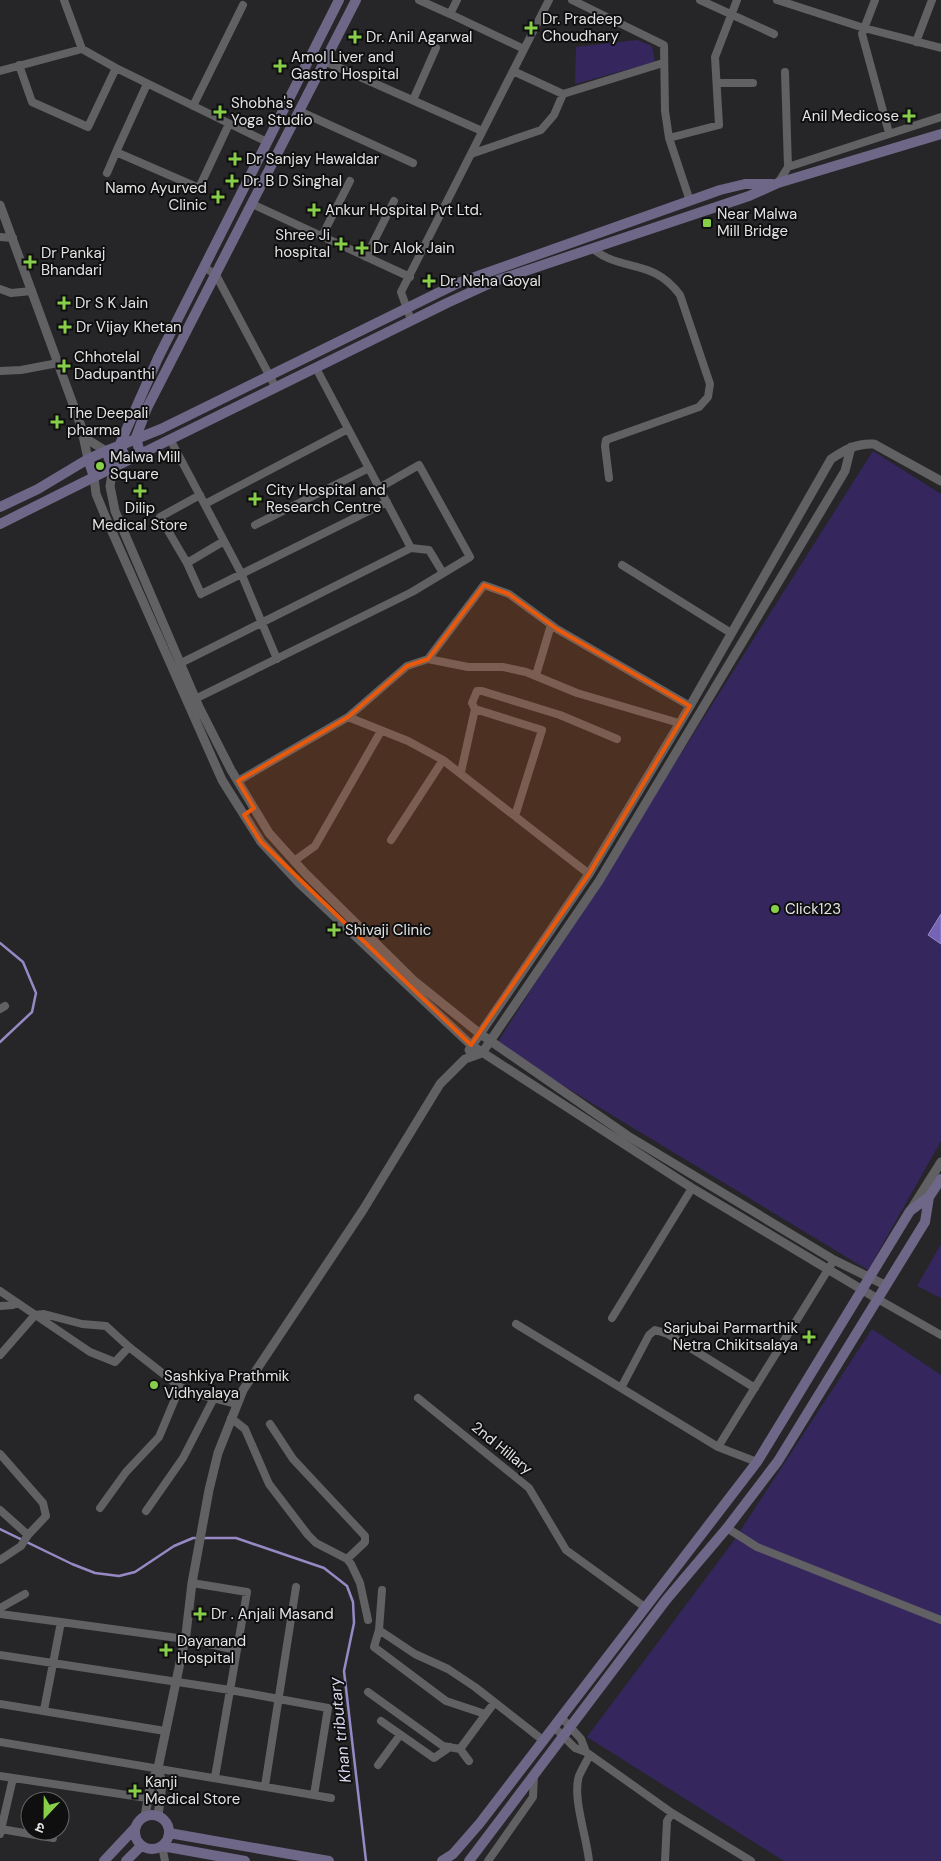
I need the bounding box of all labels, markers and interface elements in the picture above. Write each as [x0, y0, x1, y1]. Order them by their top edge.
place label: Dr. Pradeep Choudhary [542, 9, 622, 46]
marker: Dr. Pradeep Choudhary [524, 21, 538, 35]
place label: Dr. Anil Agarwal [366, 27, 472, 47]
marker: Dr. Anil Agarwal [348, 30, 362, 44]
place label: Amol Liver and Gastro Hospital [291, 47, 399, 84]
marker: Amol Liver and Gastro Hospital [273, 59, 287, 73]
place label: Shobha's Yoga Studio [231, 93, 313, 130]
marker: Shobha's Yoga Studio [213, 105, 227, 119]
place label: Anil Medicose [802, 106, 899, 126]
marker: Anil Medicose [903, 110, 915, 122]
place label: Dr Sanjay Hawaldar [246, 149, 380, 169]
marker: Dr Sanjay Hawaldar [228, 152, 242, 166]
place label: Dr. B D Singhal [243, 171, 342, 191]
marker: Dr. B D Singhal [225, 174, 239, 188]
place label: Namo Ayurved Clinic [105, 178, 207, 215]
marker: Namo Ayurved Clinic [211, 190, 225, 204]
place label: Ankur Hospital Pvt Ltd. [325, 200, 482, 220]
marker: Ankur Hospital Pvt Ltd. [307, 203, 321, 217]
place label: Near Malwa Mill Bridge [717, 204, 797, 241]
marker: Near Malwa Mill Bridge [701, 217, 713, 229]
place label: Shree Ji hospital [275, 225, 330, 262]
marker: Shree Ji hospital [334, 237, 348, 251]
place label: Dr Alok Jain [373, 238, 455, 258]
marker: Dr Alok Jain [355, 241, 369, 255]
place label: Dr Pankaj Bhandari [41, 243, 105, 280]
marker: Dr Pankaj Bhandari [23, 255, 37, 269]
place label: Dr. Neha Goyal [440, 271, 541, 291]
marker: Dr. Neha Goyal [422, 274, 436, 288]
place label: Dr S K Jain [75, 293, 148, 313]
marker: Dr S K Jain [57, 296, 71, 310]
place label: Dr Vijay Khetan [76, 317, 182, 337]
marker: Dr Vijay Khetan [58, 320, 72, 334]
place label: Chhotelal Dadupanthi [74, 347, 155, 384]
marker: Chhotelal Dadupanthi [58, 360, 70, 372]
place label: The Deepali pharma [67, 403, 148, 440]
marker: The Deepali pharma [51, 416, 63, 428]
place label: Malwa Mill Square [110, 447, 180, 484]
marker: Malwa Mill Square [94, 460, 106, 472]
place label: City Hospital and Research Centre [266, 480, 386, 517]
marker: Dilip Medical Store [134, 485, 146, 497]
marker: City Hospital and Research Centre [248, 492, 262, 506]
place label: Dilip Medical Store [92, 498, 188, 535]
place label: Click123 [785, 899, 841, 919]
marker: Click123 [769, 903, 781, 915]
place label: Shivaji Clinic [345, 920, 431, 940]
marker: Shivaji Clinic [327, 923, 341, 937]
place label: Sarjubai Parmarthik Netra Chikitsalaya [663, 1318, 798, 1355]
marker: Sarjubai Parmarthik Netra Chikitsalaya [802, 1330, 816, 1344]
place label: Sashkiya Prathmik Vidhyalaya [164, 1366, 290, 1403]
marker: Sashkiya Prathmik Vidhyalaya [148, 1379, 160, 1391]
street label: 2nd Hillary [467, 1417, 537, 1479]
place label: Dr . Anjali Masand [211, 1604, 334, 1624]
marker: Dr . Anjali Masand [193, 1607, 207, 1621]
place label: Dayanand Hospital [177, 1631, 246, 1668]
marker: Dayanand Hospital [159, 1643, 173, 1657]
water label: Khan tributary [324, 1675, 356, 1784]
place label: Kanji Medical Store [145, 1772, 240, 1809]
marker: Kanji Medical Store [129, 1785, 141, 1797]
north arrow [20, 1791, 70, 1841]
text: उ [32, 1818, 47, 1838]

